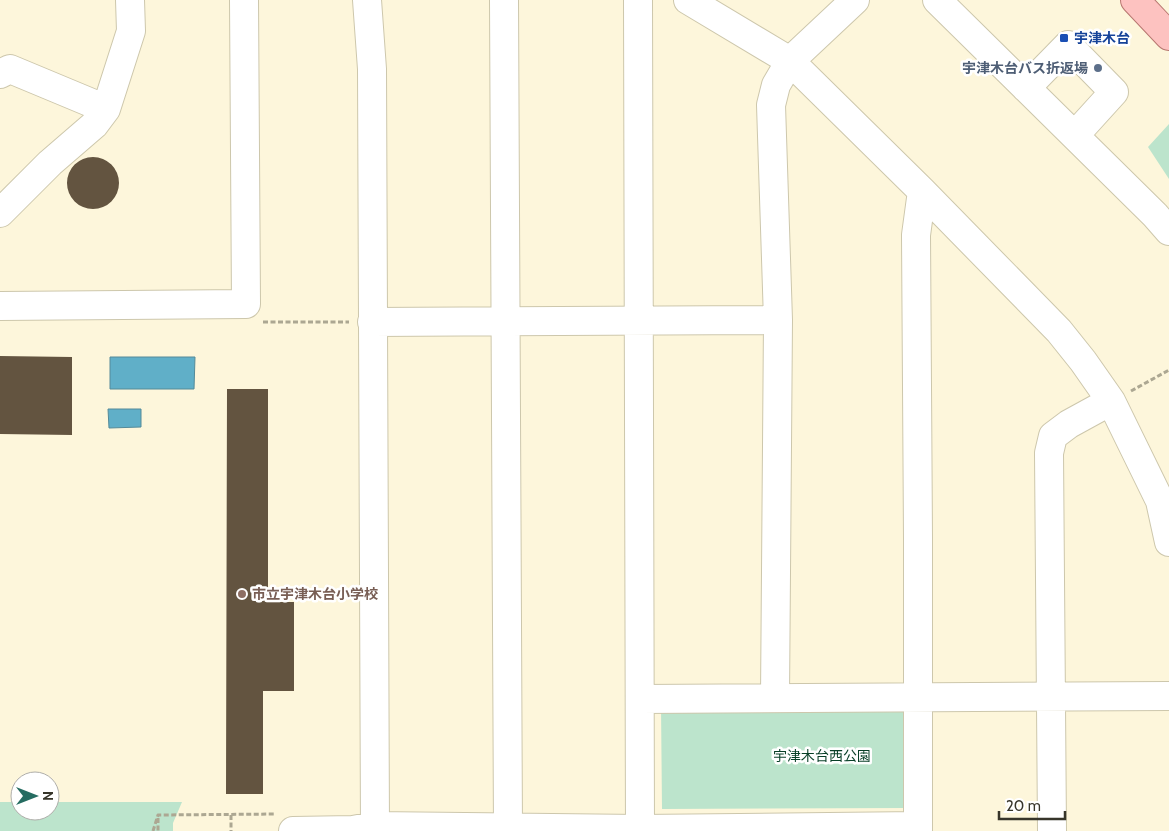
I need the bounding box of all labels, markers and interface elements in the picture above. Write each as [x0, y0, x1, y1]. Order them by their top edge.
place label: 宇津木台 [1074, 29, 1130, 47]
marker: 宇津木台 [1058, 32, 1070, 44]
place label: 宇津木台バス折返場 [962, 59, 1088, 77]
marker: 宇津木台バス折返場 [1092, 62, 1104, 74]
place label: 市立宇津木台小学校 [252, 585, 378, 603]
marker: 市立宇津木台小学校 [236, 588, 248, 600]
park label: 宇津木台西公園 [773, 747, 871, 765]
north arrow [10, 771, 60, 821]
scale bar [999, 788, 1065, 820]
text: N [39, 791, 57, 801]
text: 20 m [1006, 797, 1041, 815]

